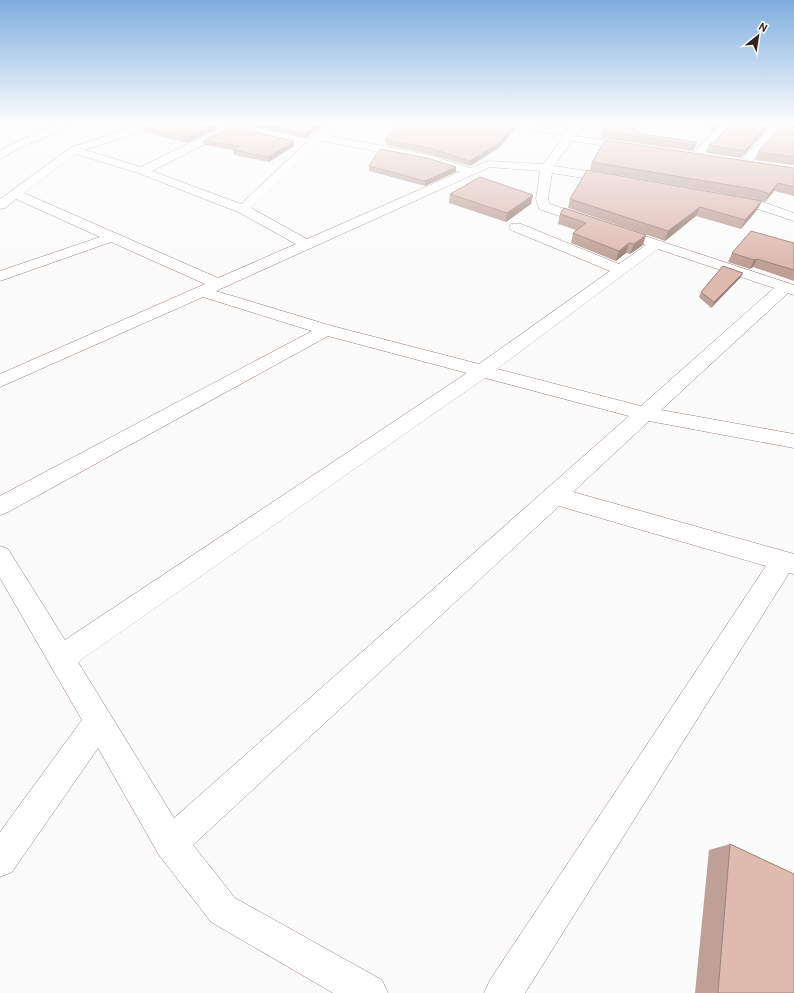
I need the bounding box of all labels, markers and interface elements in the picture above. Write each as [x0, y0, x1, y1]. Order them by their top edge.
north arrow [738, 16, 778, 56]
text: N [756, 19, 770, 35]

